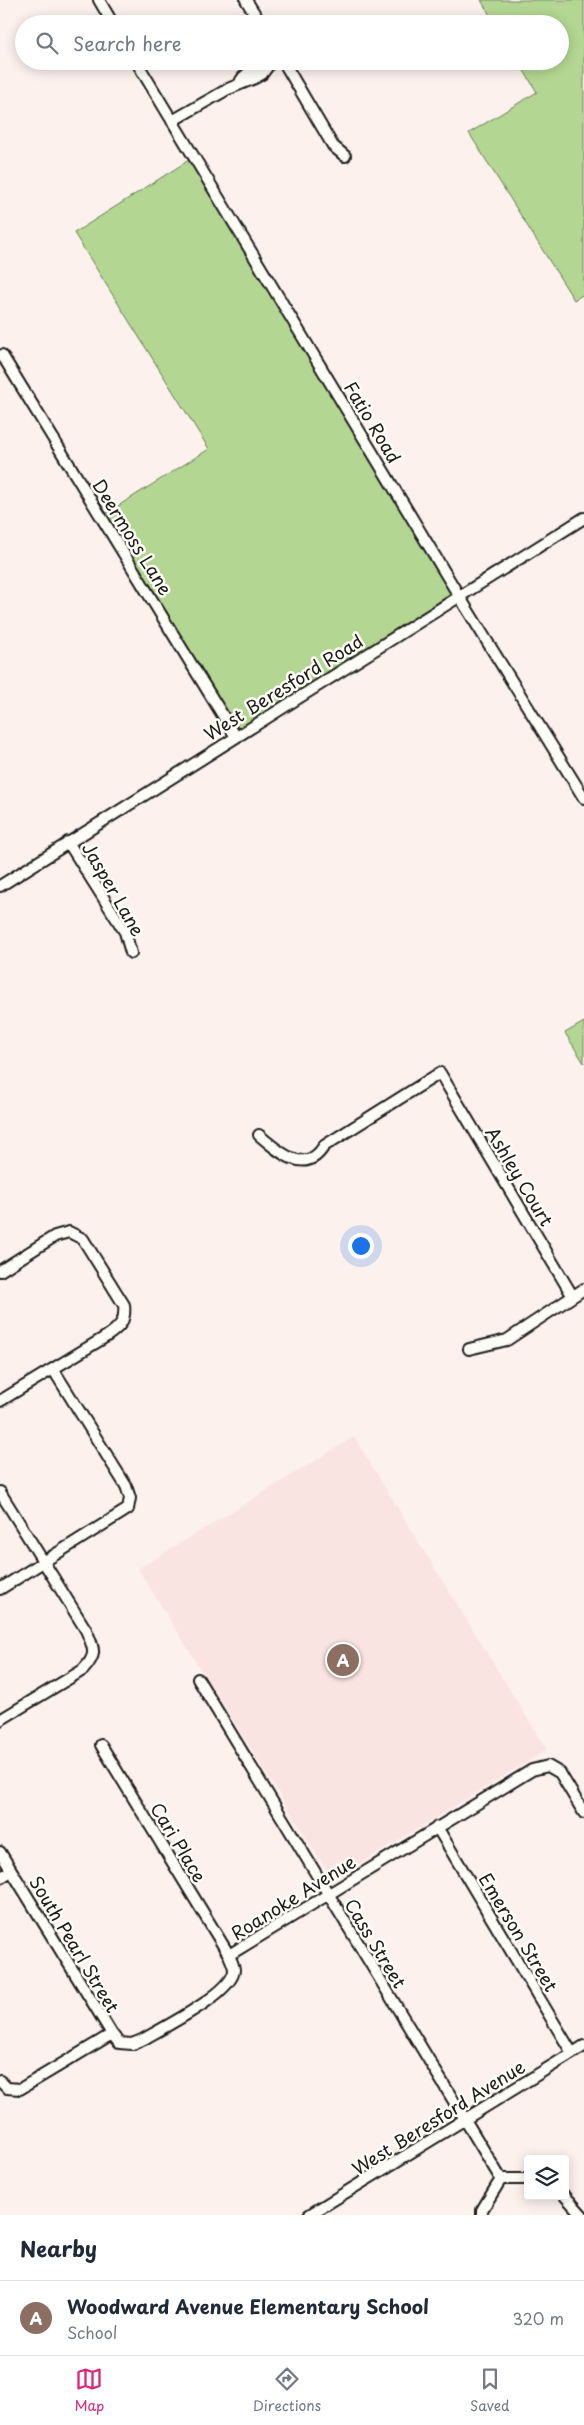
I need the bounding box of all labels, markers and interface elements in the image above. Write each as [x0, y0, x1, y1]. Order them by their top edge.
search box [15, 15, 569, 70]
icon: search [33, 29, 61, 57]
text: Search here [73, 29, 182, 57]
street label: Fatio Road [338, 376, 408, 468]
street label: Deermoss Lane [86, 474, 180, 600]
street label: West Beresford Road [198, 627, 368, 747]
street label: Jasper Lane [76, 837, 152, 941]
street label: Ashley Court [480, 1121, 560, 1231]
your location [348, 1233, 374, 1259]
pin: A [327, 1641, 359, 1679]
street label: Cari Place [144, 1797, 214, 1887]
street label: Roanoke Avenue [225, 1848, 361, 1946]
street label: Emerson Street [473, 1867, 565, 1997]
street label: South Pearl Street [23, 1871, 127, 2017]
street label: Cass Street [339, 1893, 413, 1993]
street label: West Beresford Avenue [346, 2053, 530, 2181]
map controls [524, 2155, 569, 2200]
button: layers [524, 2155, 569, 2200]
text: Nearby [20, 2232, 97, 2264]
text: Woodward Avenue Elementary School [67, 2292, 429, 2320]
text: A [30, 2306, 42, 2330]
text: 320 m [513, 2306, 564, 2330]
text: School [67, 2320, 117, 2344]
tab: Map [74, 2365, 104, 2416]
tab: Directions [253, 2365, 321, 2416]
tab: Saved [470, 2365, 510, 2416]

